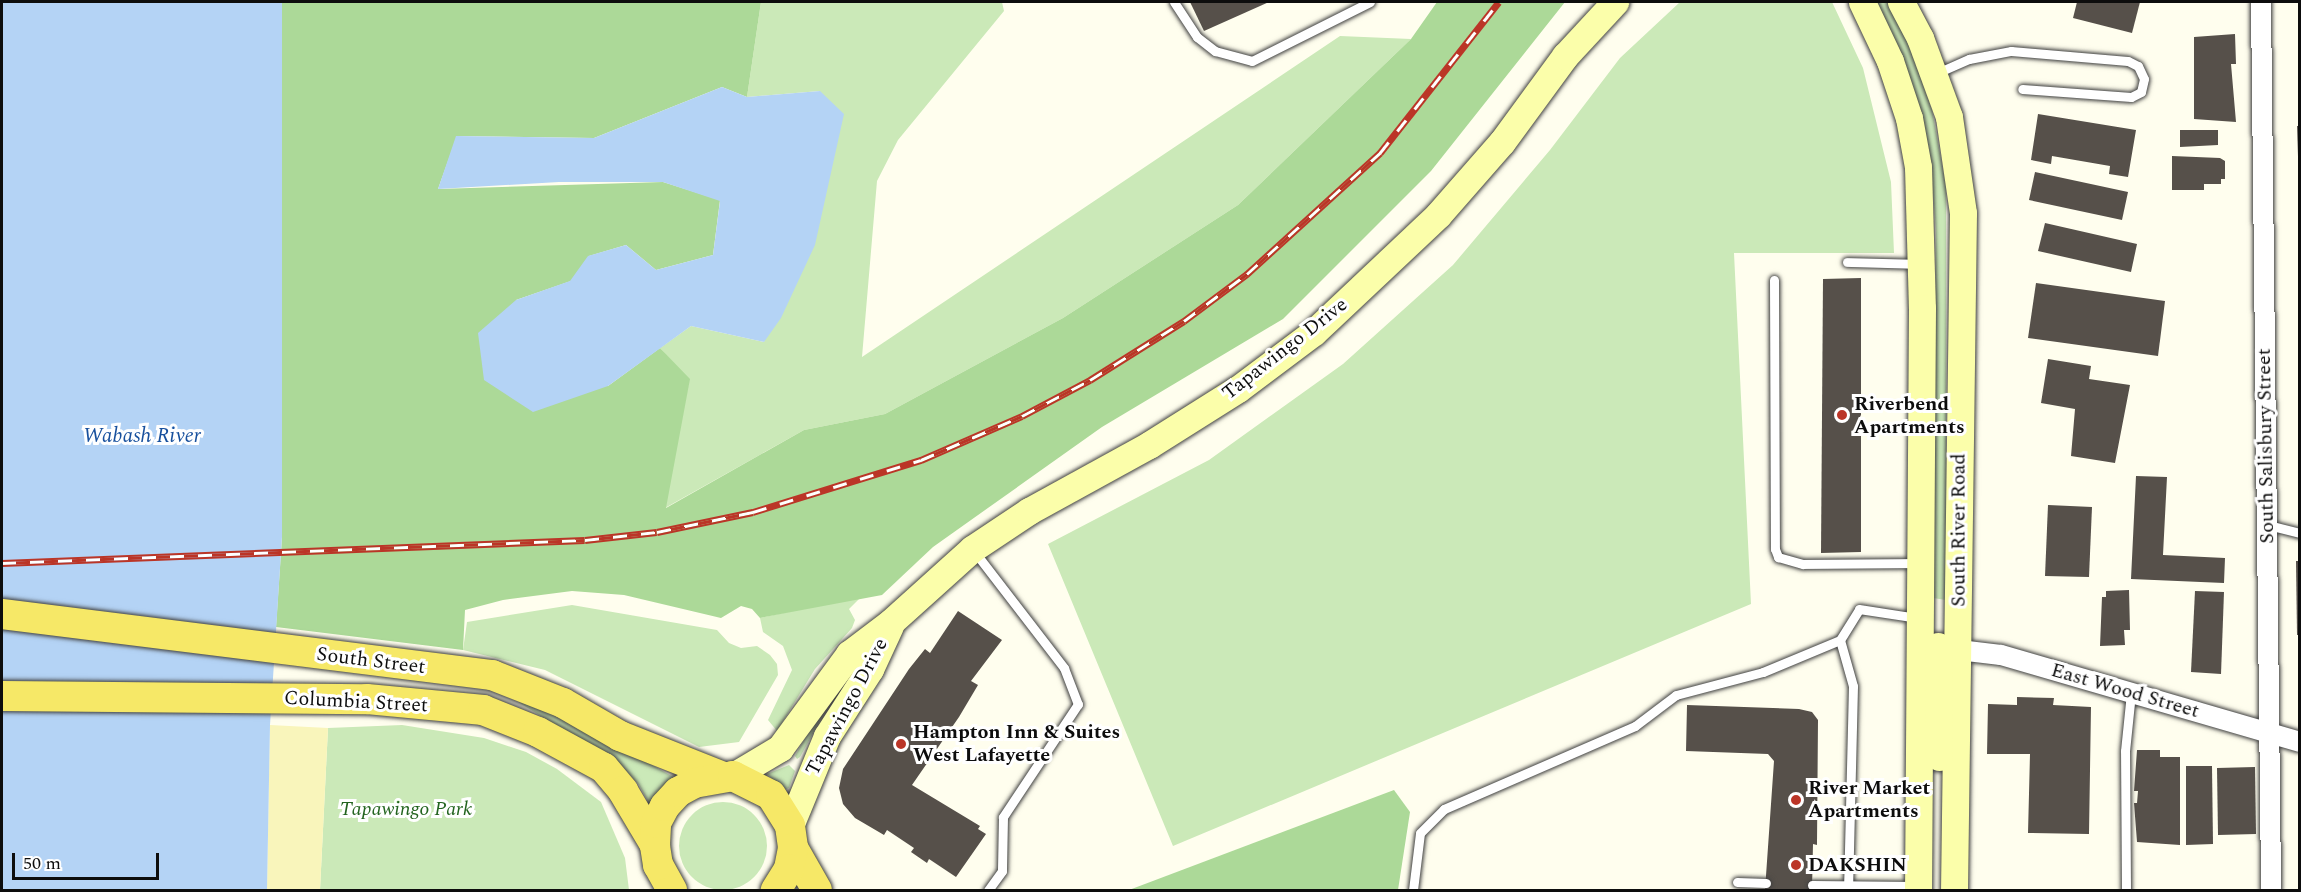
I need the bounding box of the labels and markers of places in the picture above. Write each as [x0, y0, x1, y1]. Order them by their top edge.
place label: Riverbend Apartments [1854, 392, 1965, 439]
marker: Riverbend Apartments [1835, 408, 1849, 422]
place label: Hampton Inn & Suites West Lafayette [913, 720, 1120, 767]
marker: Hampton Inn & Suites West Lafayette [894, 737, 908, 751]
place label: River Market Apartments [1808, 777, 1930, 824]
marker: River Market Apartments [1789, 793, 1803, 807]
place label: DAKSHIN [1808, 853, 1907, 877]
marker: DAKSHIN [1789, 858, 1803, 872]

